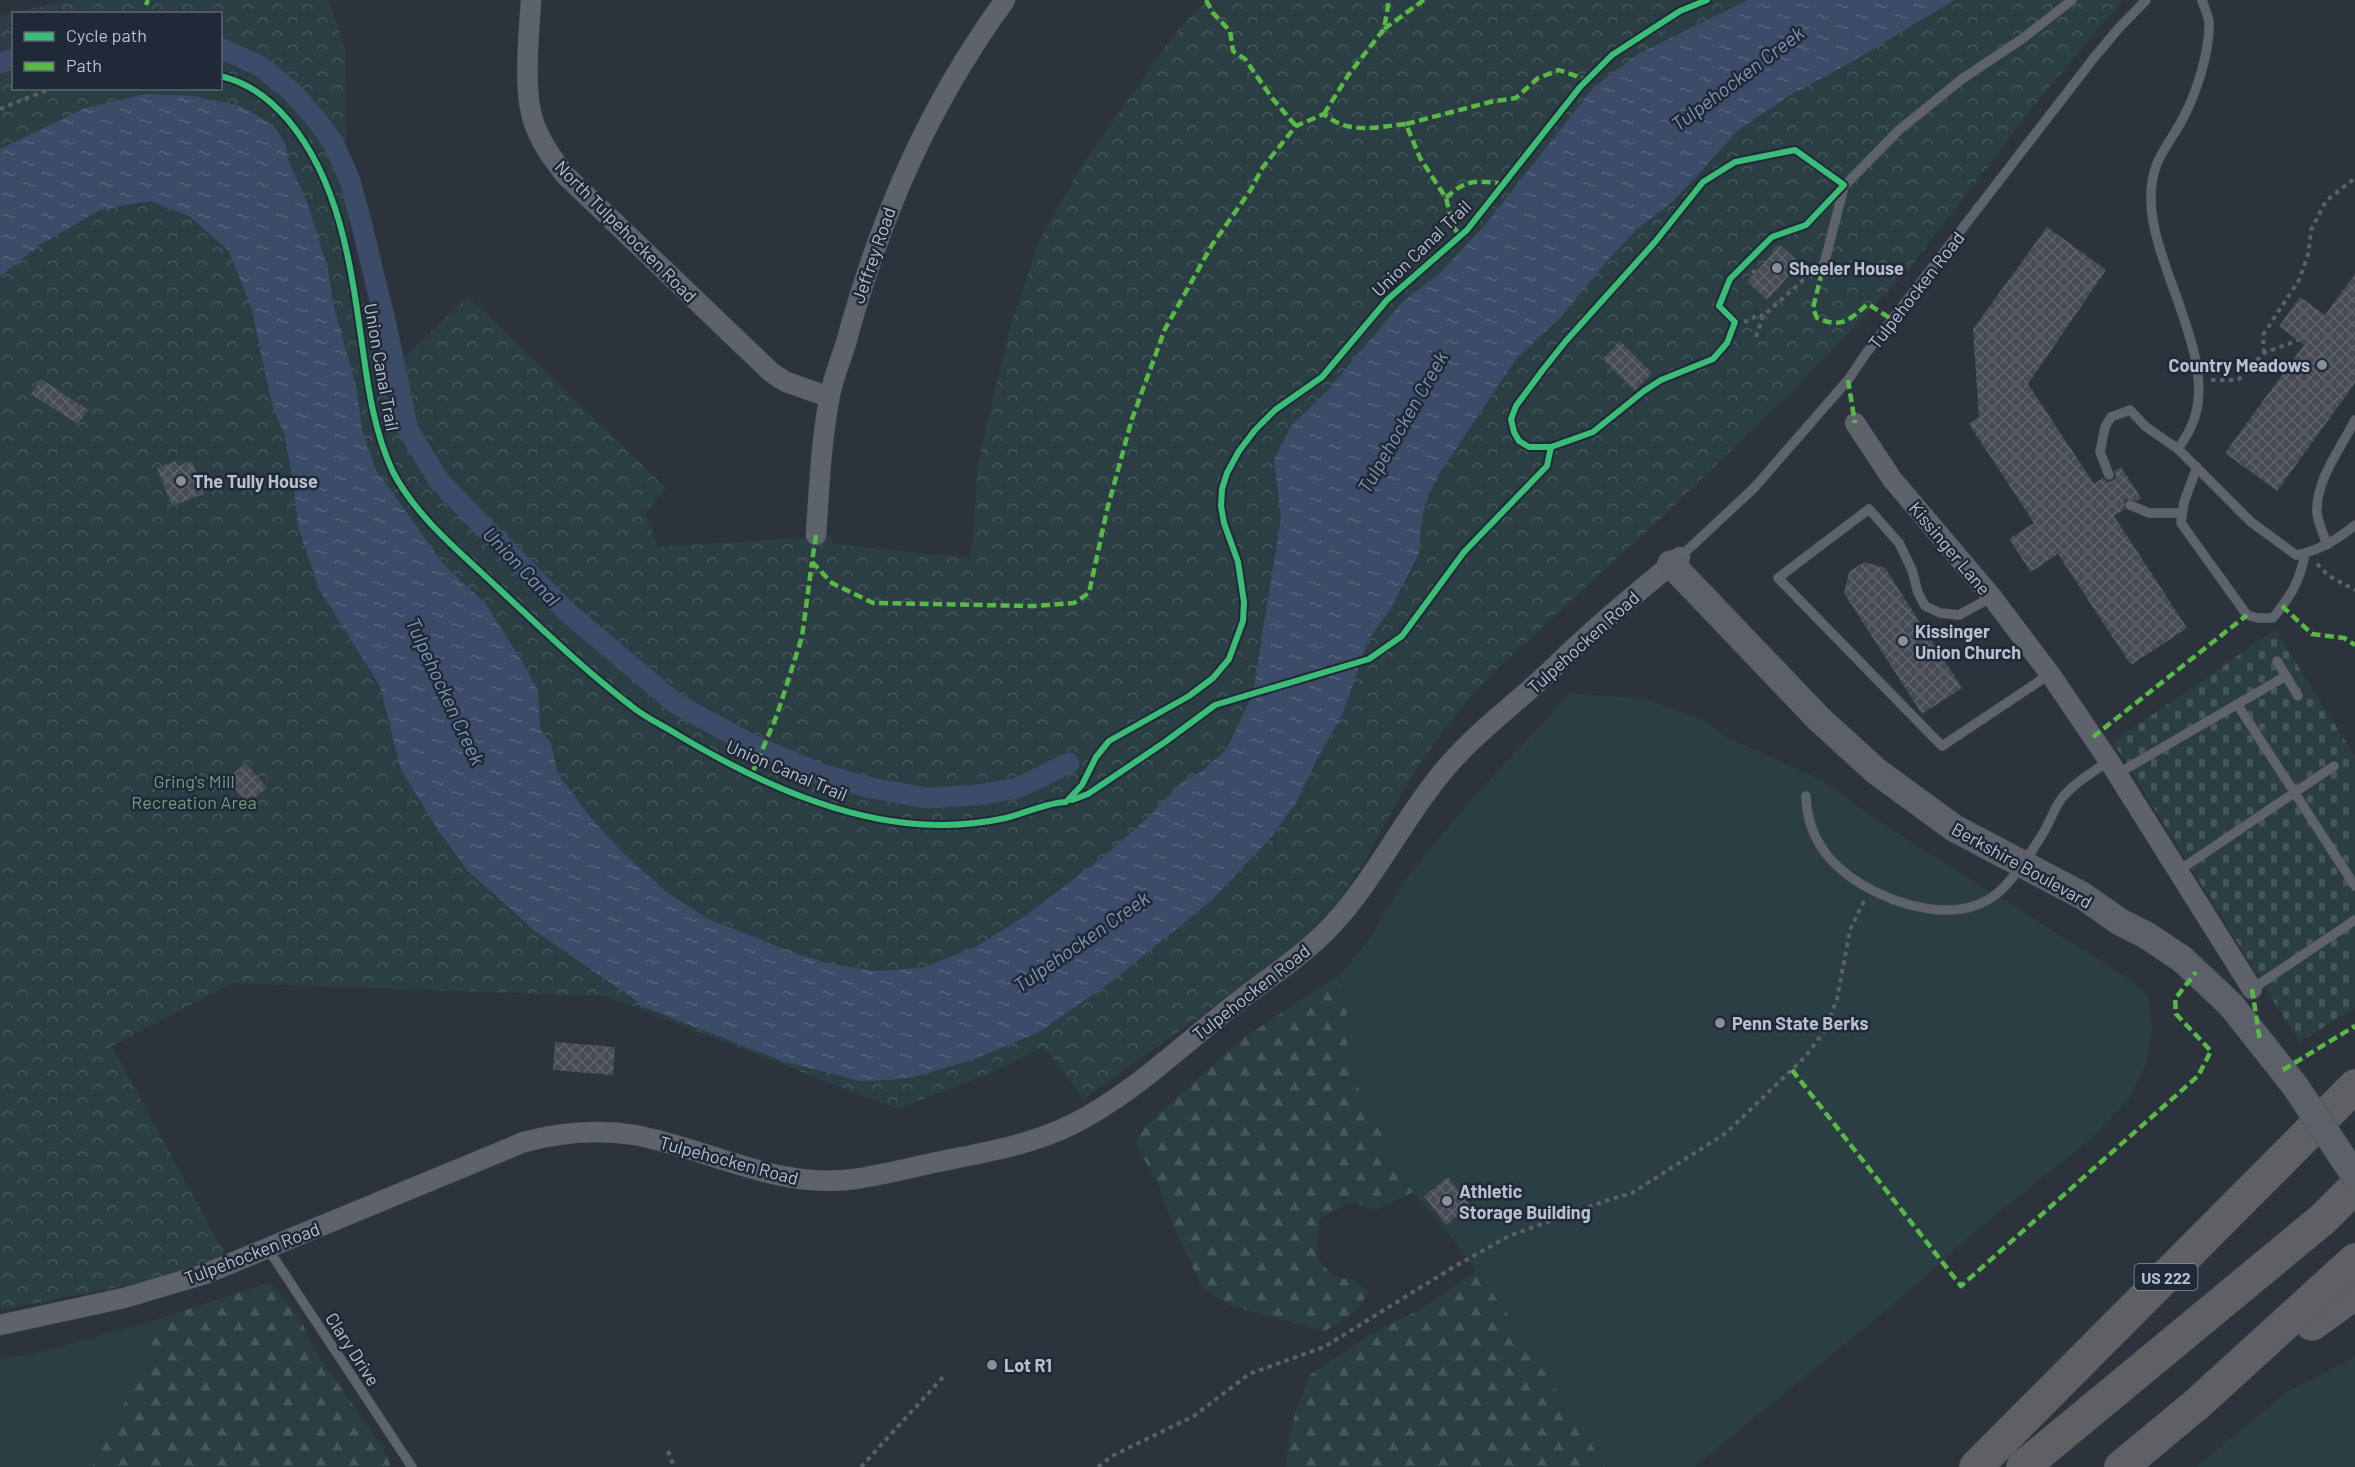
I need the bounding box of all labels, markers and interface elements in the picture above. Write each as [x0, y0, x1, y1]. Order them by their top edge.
legend [12, 12, 222, 90]
water label: Tulpehocken Creek [1666, 20, 1808, 136]
text: Cycle path [66, 24, 147, 46]
text: Path [66, 54, 102, 76]
street label: North Tulpehocken Road [551, 156, 701, 306]
street label: Union Canal Trail [1367, 195, 1475, 301]
street label: Jeffrey Road [846, 204, 900, 306]
street label: Tulpehocken Road [1863, 227, 1969, 353]
place label: Sheeler House [1789, 257, 1904, 279]
marker: Sheeler House [1770, 261, 1784, 275]
street label: Union Canal Trail [360, 301, 404, 433]
water label: Tulpehocken Creek [1352, 346, 1453, 497]
place label: Country Meadows [2168, 354, 2310, 376]
marker: Country Meadows [2315, 358, 2329, 372]
place label: The Tully House [193, 470, 318, 492]
marker: The Tully House [174, 474, 188, 488]
street label: Kissinger Lane [1905, 497, 1995, 599]
water label: Union Canal [478, 521, 566, 611]
street label: Tulpehocken Road [1523, 586, 1643, 698]
water label: Tulpehocken Creek [401, 613, 491, 769]
place label: Kissinger Union Church [1915, 620, 2021, 663]
marker: Kissinger Union Church [1896, 634, 1910, 648]
street label: Union Canal Trail [723, 735, 851, 805]
park label: Gring's Mill Recreation Area [131, 770, 257, 813]
street label: Berkshire Boulevard [1948, 817, 2096, 913]
water label: Tulpehocken Creek [1009, 885, 1154, 997]
street label: Tulpehocken Road [1188, 939, 1314, 1045]
place label: Penn State Berks [1732, 1012, 1869, 1034]
marker: Penn State Berks [1713, 1016, 1727, 1030]
street label: Tulpehocken Road [657, 1131, 801, 1189]
place label: Athletic Storage Building [1459, 1180, 1591, 1223]
marker: Athletic Storage Building [1440, 1194, 1454, 1208]
street label: Tulpehocken Road [181, 1217, 323, 1289]
road number: US 222 [2134, 1264, 2198, 1290]
street label: Clary Drive [321, 1308, 385, 1390]
place label: Lot R1 [1004, 1354, 1052, 1376]
marker: Lot R1 [985, 1358, 999, 1372]

